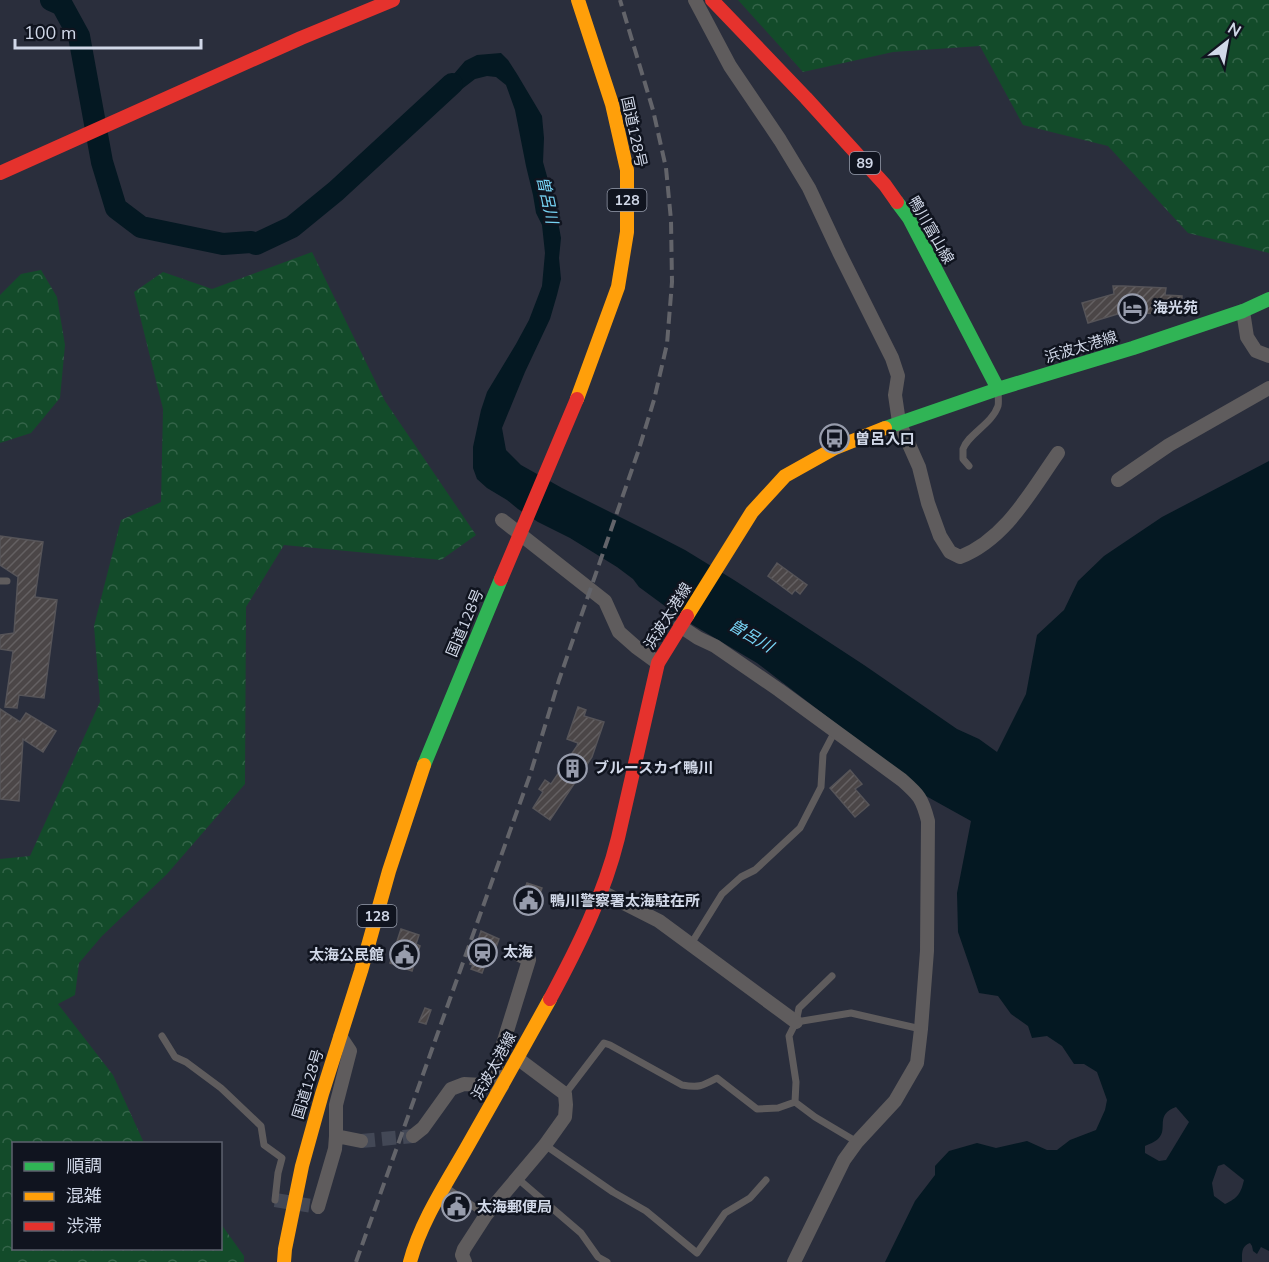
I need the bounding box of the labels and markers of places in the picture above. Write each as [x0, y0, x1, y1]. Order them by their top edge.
hotel icon: 海光苑 [1116, 292, 1148, 324]
place label: 海光苑 [1153, 298, 1198, 318]
bus stop icon: 曽呂入口 [818, 423, 850, 455]
place label: 曽呂入口 [855, 429, 915, 449]
building icon: ブルースカイ鴨川 [557, 752, 589, 784]
place label: ブルースカイ鴨川 [594, 758, 713, 778]
public building icon: 鴨川警察署太海駐在所 [513, 885, 545, 917]
place label: 鴨川警察署太海駐在所 [550, 891, 700, 911]
station icon: 太海 [466, 936, 498, 968]
public building icon: 太海公民館 [389, 939, 421, 971]
place label: 太海 [503, 942, 533, 962]
place label: 太海公民館 [309, 945, 384, 965]
public building icon: 太海郵便局 [440, 1191, 472, 1223]
place label: 太海郵便局 [477, 1197, 552, 1217]

